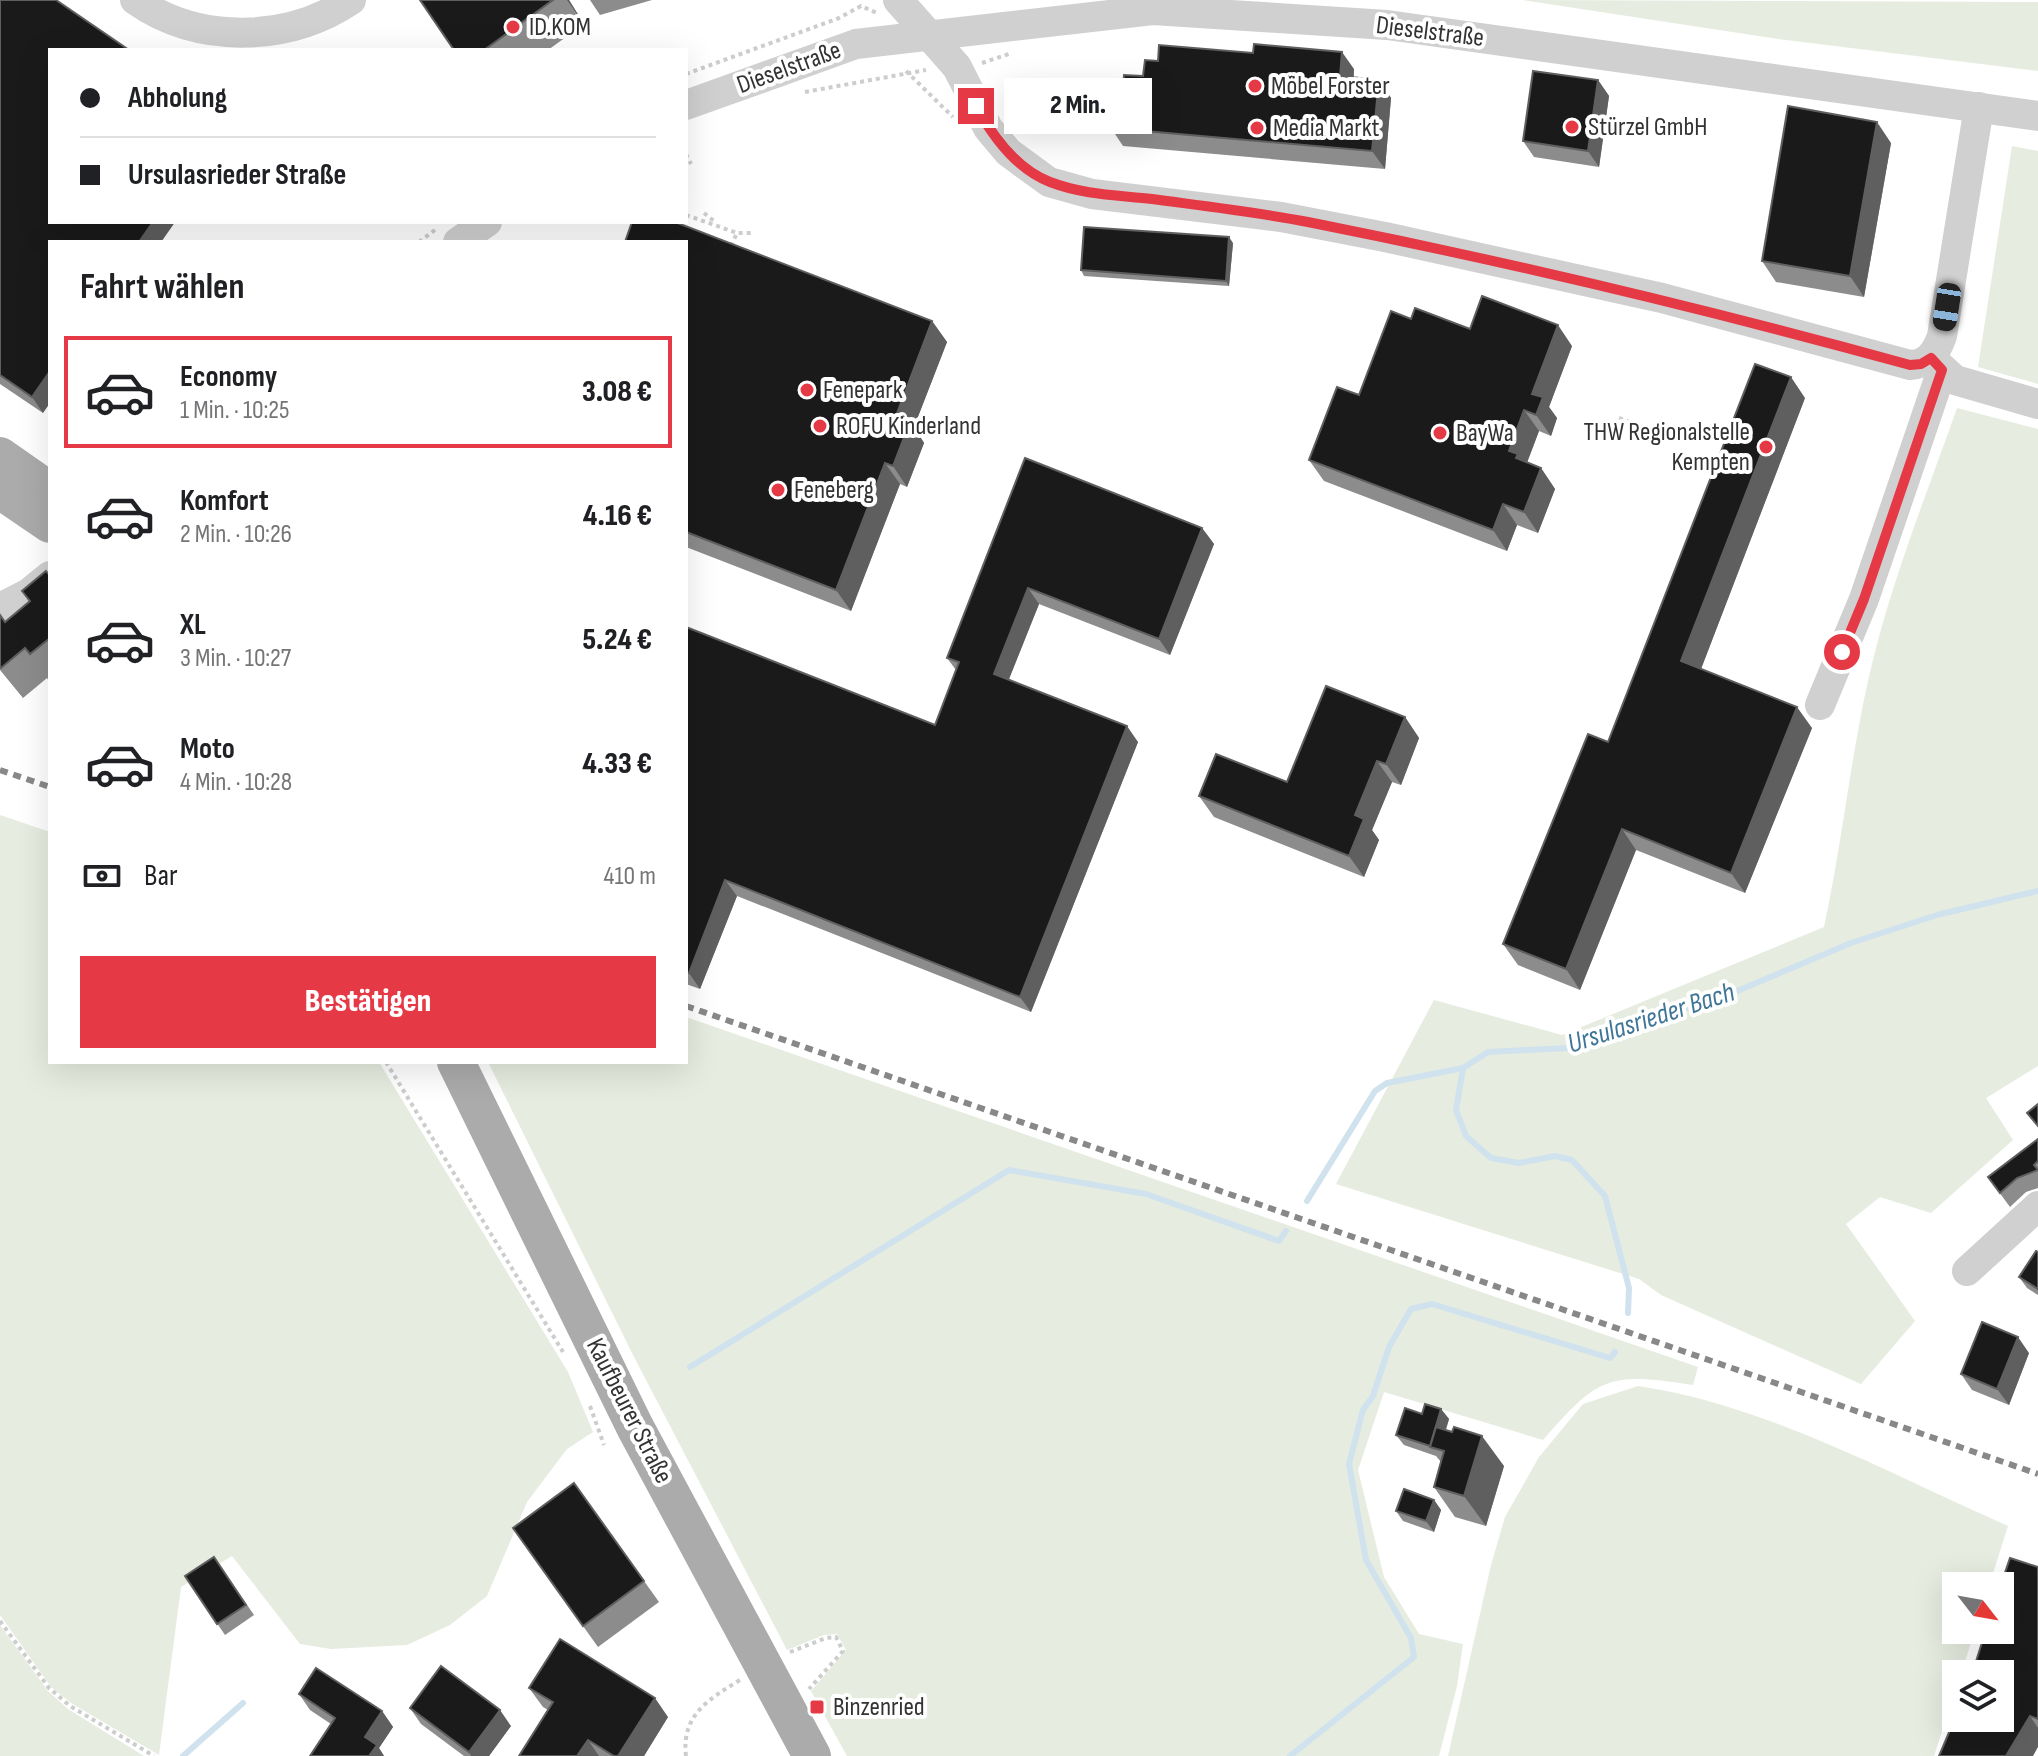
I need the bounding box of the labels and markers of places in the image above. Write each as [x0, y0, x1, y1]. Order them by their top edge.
place label: ID.KOM [529, 12, 591, 43]
marker: ID.KOM [504, 18, 522, 36]
place label: Möbel Forster [1271, 71, 1390, 102]
marker: Möbel Forster [1246, 77, 1264, 95]
place label: Stürzel GmbH [1588, 112, 1708, 143]
place label: Media Markt [1273, 113, 1380, 144]
marker: Stürzel GmbH [1563, 118, 1581, 136]
marker: Media Markt [1248, 119, 1266, 137]
place label: Fenepark [823, 375, 903, 406]
marker: Fenepark [798, 381, 816, 399]
place label: ROFU Kinderland [836, 411, 981, 442]
marker: ROFU Kinderland [811, 417, 829, 435]
place label: THW Regionalstelle Kempten [1583, 417, 1750, 478]
place label: BayWa [1456, 418, 1514, 449]
marker: BayWa [1431, 424, 1449, 442]
marker: THW Regionalstelle Kempten [1757, 438, 1775, 456]
place label: Feneberg [794, 475, 874, 506]
marker: Feneberg [769, 481, 787, 499]
place label: Binzenried [833, 1692, 925, 1723]
marker: Binzenried [808, 1698, 826, 1716]

